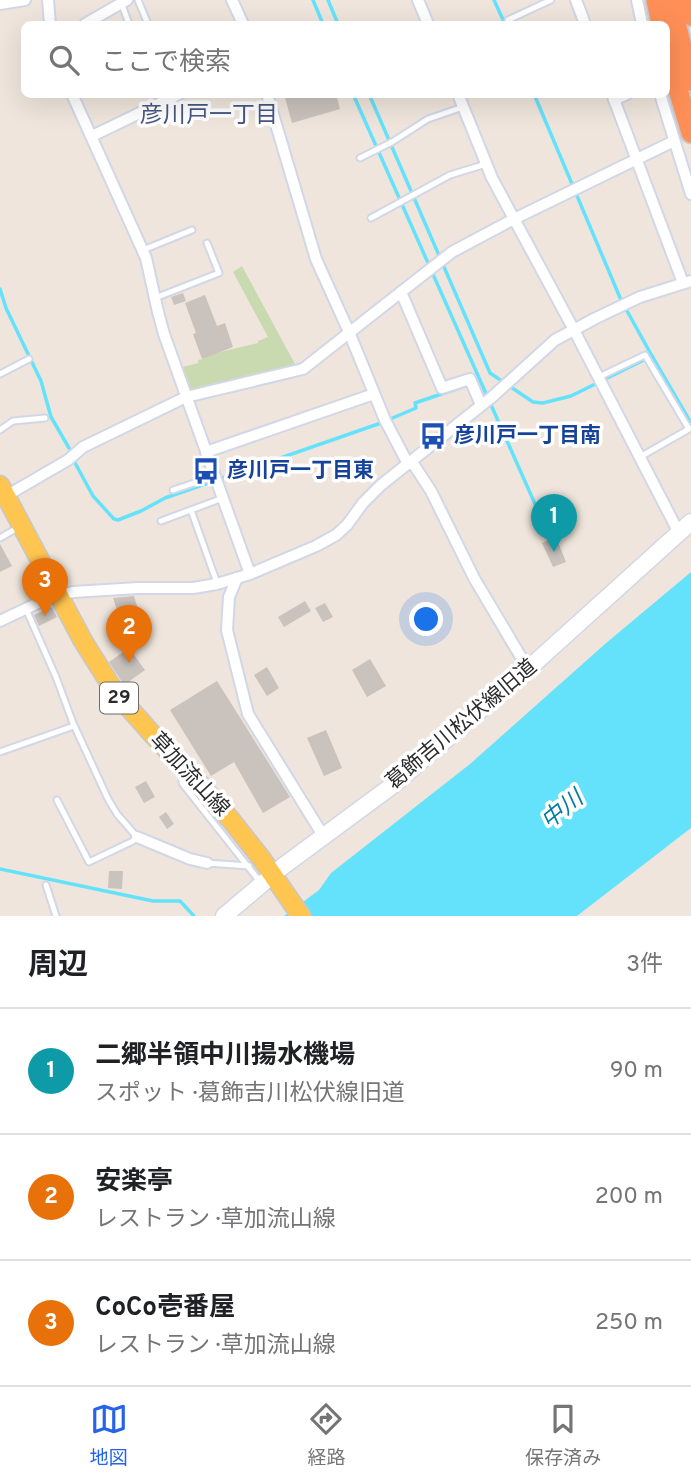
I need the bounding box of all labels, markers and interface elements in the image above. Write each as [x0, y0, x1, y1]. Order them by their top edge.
search box [21, 21, 670, 98]
icon: search [45, 41, 83, 79]
text: ここで検索 [101, 47, 231, 80]
district label: 彦川戸一丁目 [140, 102, 278, 131]
bus stop icon: 彦川戸一丁目南 [418, 421, 448, 451]
place label: 彦川戸一丁目南 [454, 423, 601, 450]
bus stop icon: 彦川戸一丁目東 [191, 456, 221, 486]
place label: 彦川戸一丁目東 [227, 458, 374, 485]
pin: 1 [531, 494, 577, 552]
pin: 3 [22, 558, 68, 616]
your location [409, 602, 443, 636]
pin: 2 [106, 605, 152, 663]
street label: 葛飾吉川松伏線旧道 [381, 654, 543, 796]
road number: 29 [100, 682, 138, 713]
street label: 草加流山線 [143, 727, 235, 823]
water label: 中川 [536, 783, 592, 837]
text: 周辺 [28, 948, 88, 985]
text: 3件 [626, 951, 663, 980]
text: 二郷半領中川揚水機場 [95, 1040, 355, 1073]
text: 1 [46, 1057, 56, 1086]
text: 90 m [610, 1057, 663, 1086]
text: スポット · 葛飾吉川松伏線旧道 [95, 1080, 405, 1109]
text: 安楽亭 [95, 1166, 173, 1199]
text: 2 [44, 1183, 58, 1212]
text: 200 m [595, 1183, 663, 1212]
text: レストラン · 草加流山線 [95, 1206, 336, 1235]
text: CoCo壱番屋 [95, 1292, 235, 1325]
text: 3 [44, 1309, 58, 1338]
text: 250 m [595, 1309, 663, 1338]
text: レストラン · 草加流山線 [95, 1332, 336, 1361]
tab: 地図 [90, 1400, 128, 1471]
tab: 経路 [307, 1400, 345, 1471]
tab: 保存済み [525, 1400, 601, 1471]

